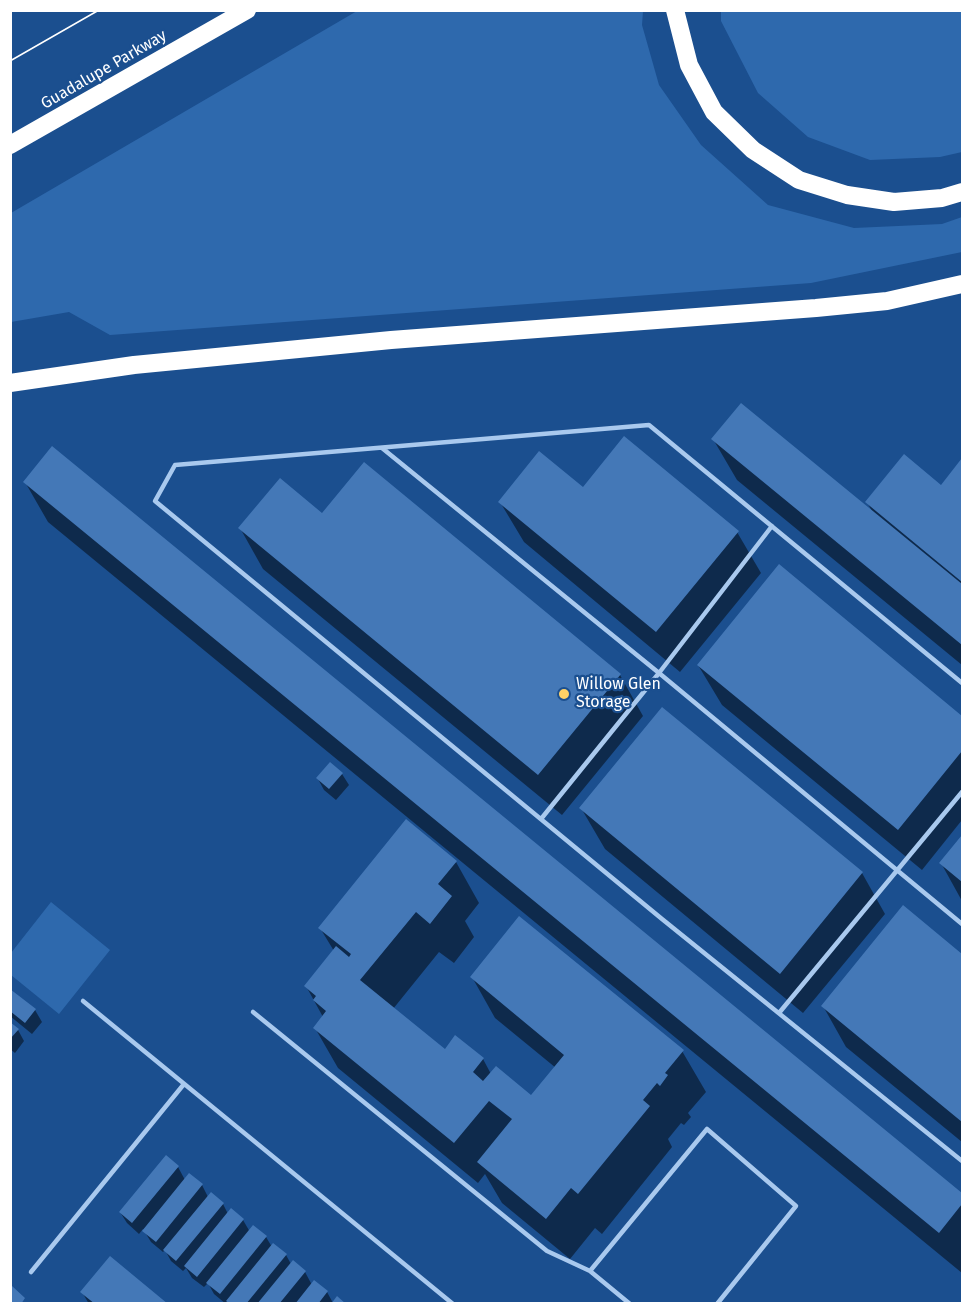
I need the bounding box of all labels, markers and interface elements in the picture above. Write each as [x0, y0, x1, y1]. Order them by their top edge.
street label: Guadalupe Parkway [38, 26, 170, 114]
place label: Willow Glen Storage [576, 675, 661, 713]
marker: Willow Glen Storage [557, 687, 571, 701]

